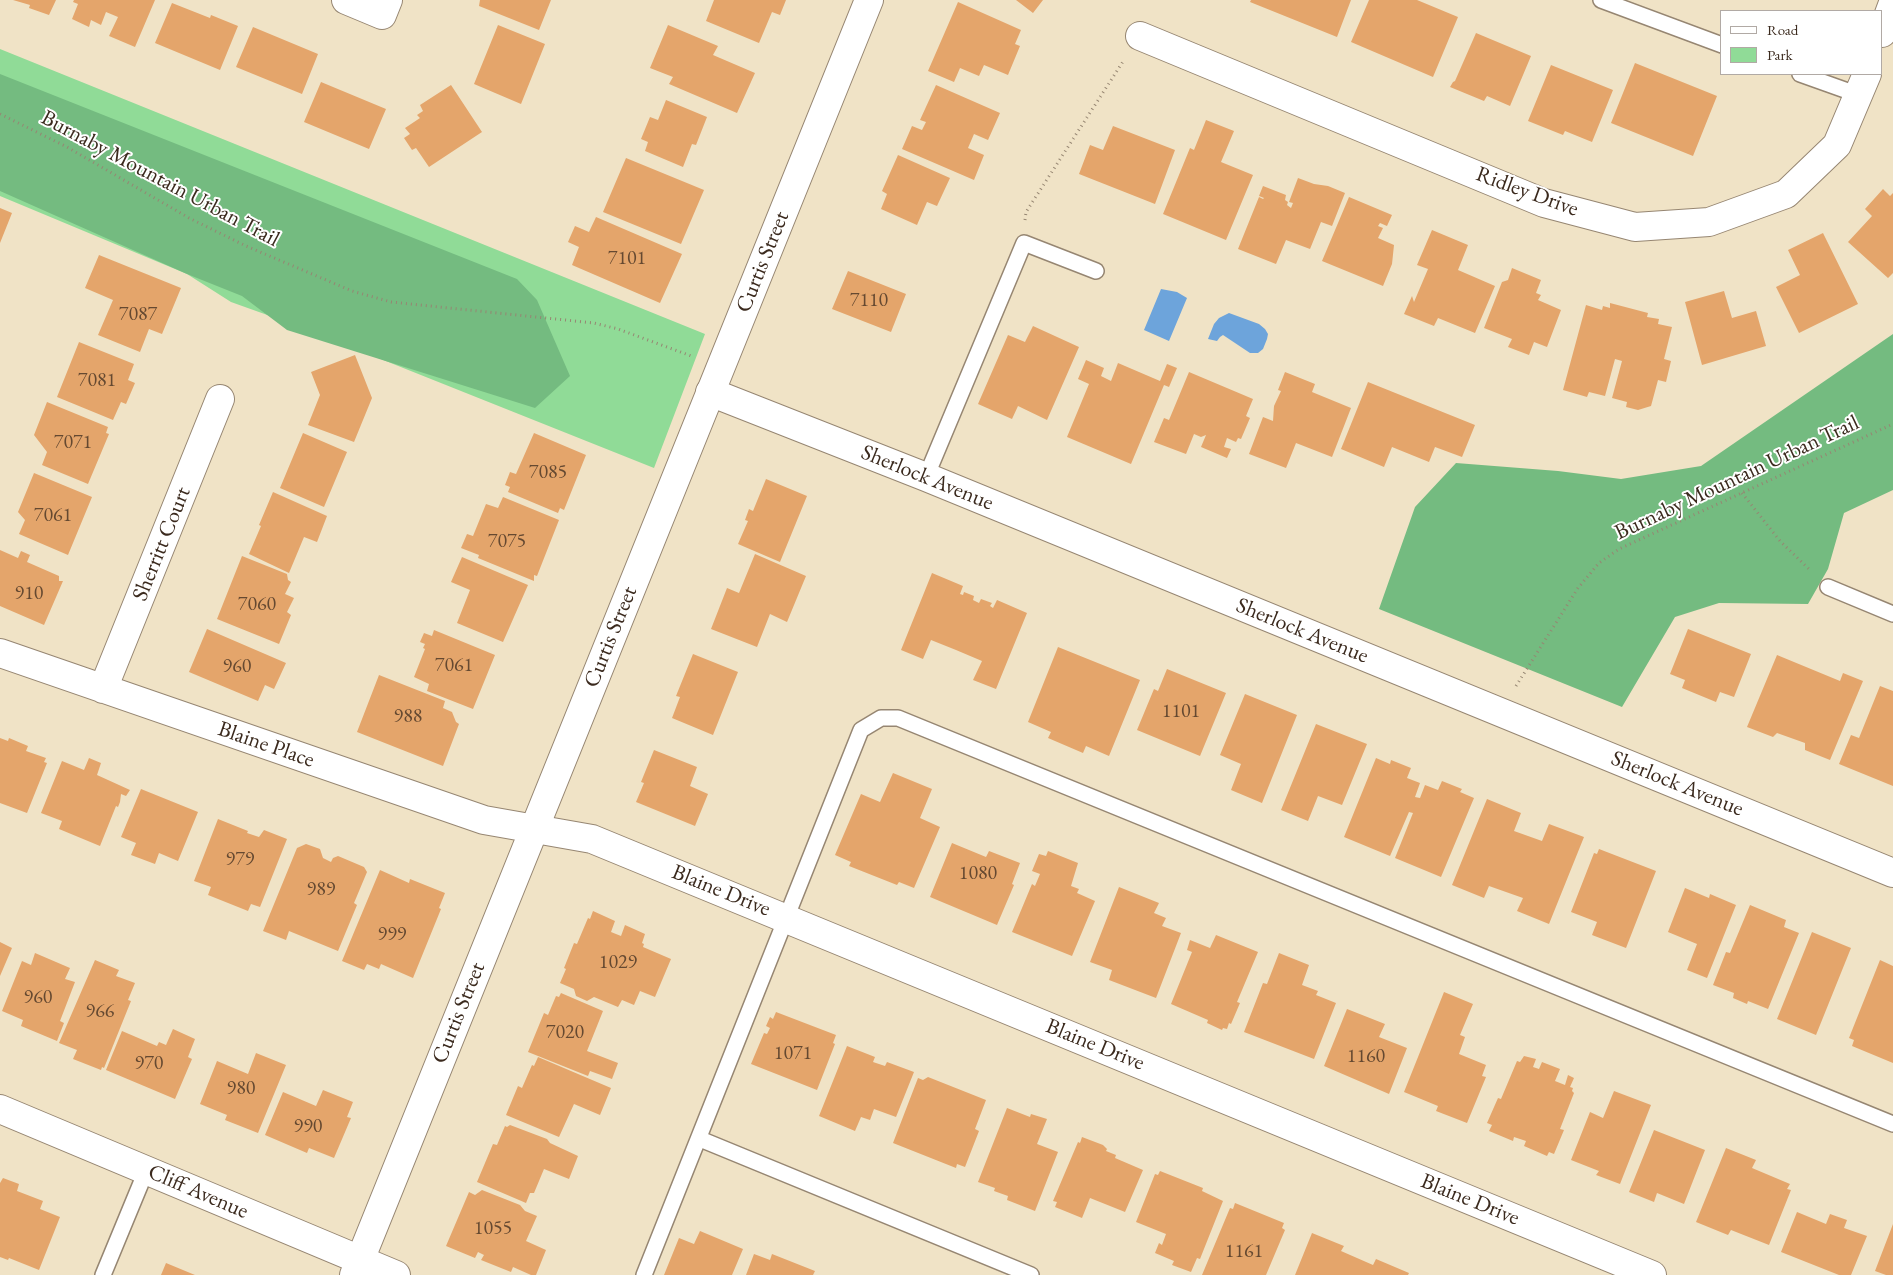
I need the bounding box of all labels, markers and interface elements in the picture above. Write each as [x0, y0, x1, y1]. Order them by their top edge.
legend [1720, 10, 1883, 75]
text: Road [1767, 20, 1798, 39]
text: Park [1767, 45, 1793, 64]
street label: Burnaby Mountain Urban Trail [36, 105, 284, 253]
street label: Ridley Drive [1472, 161, 1582, 223]
street label: Curtis Street [731, 208, 795, 316]
house number: 7101 [608, 247, 646, 271]
house number: 7110 [850, 289, 888, 313]
house number: 7087 [119, 303, 157, 327]
house number: 7081 [78, 369, 116, 393]
street label: Burnaby Mountain Urban Trail [1611, 410, 1863, 546]
house number: 7071 [54, 431, 92, 455]
street label: Sherlock Avenue [857, 439, 997, 517]
house number: 7085 [529, 461, 567, 485]
street label: Sherritt Court [127, 483, 197, 605]
house number: 7061 [34, 504, 72, 528]
house number: 7075 [488, 530, 526, 554]
house number: 910 [15, 582, 43, 606]
street label: Curtis Street [579, 583, 643, 691]
street label: Sherlock Avenue [1232, 592, 1372, 670]
house number: 7060 [238, 593, 276, 617]
house number: 7061 [435, 654, 473, 678]
house number: 960 [223, 655, 251, 679]
house number: 1101 [1162, 700, 1200, 724]
house number: 988 [394, 705, 422, 729]
street label: Blaine Place [214, 716, 318, 774]
street label: Sherlock Avenue [1607, 745, 1747, 823]
house number: 979 [226, 848, 254, 872]
street label: Blaine Drive [668, 859, 774, 923]
house number: 1080 [959, 862, 997, 886]
house number: 989 [307, 878, 335, 902]
house number: 999 [378, 923, 406, 947]
house number: 1029 [599, 951, 637, 975]
street label: Curtis Street [427, 959, 491, 1067]
house number: 960 [24, 986, 52, 1010]
house number: 966 [86, 1000, 114, 1024]
street label: Blaine Drive [1042, 1013, 1148, 1077]
house number: 7020 [546, 1021, 584, 1045]
house number: 1071 [774, 1042, 812, 1066]
house number: 1160 [1347, 1045, 1385, 1069]
house number: 970 [135, 1052, 163, 1076]
house number: 980 [227, 1077, 255, 1101]
house number: 990 [294, 1115, 322, 1139]
street label: Cliff Avenue [144, 1159, 252, 1225]
street label: Blaine Drive [1417, 1168, 1523, 1232]
house number: 1055 [474, 1217, 512, 1241]
house number: 1161 [1225, 1240, 1263, 1264]

